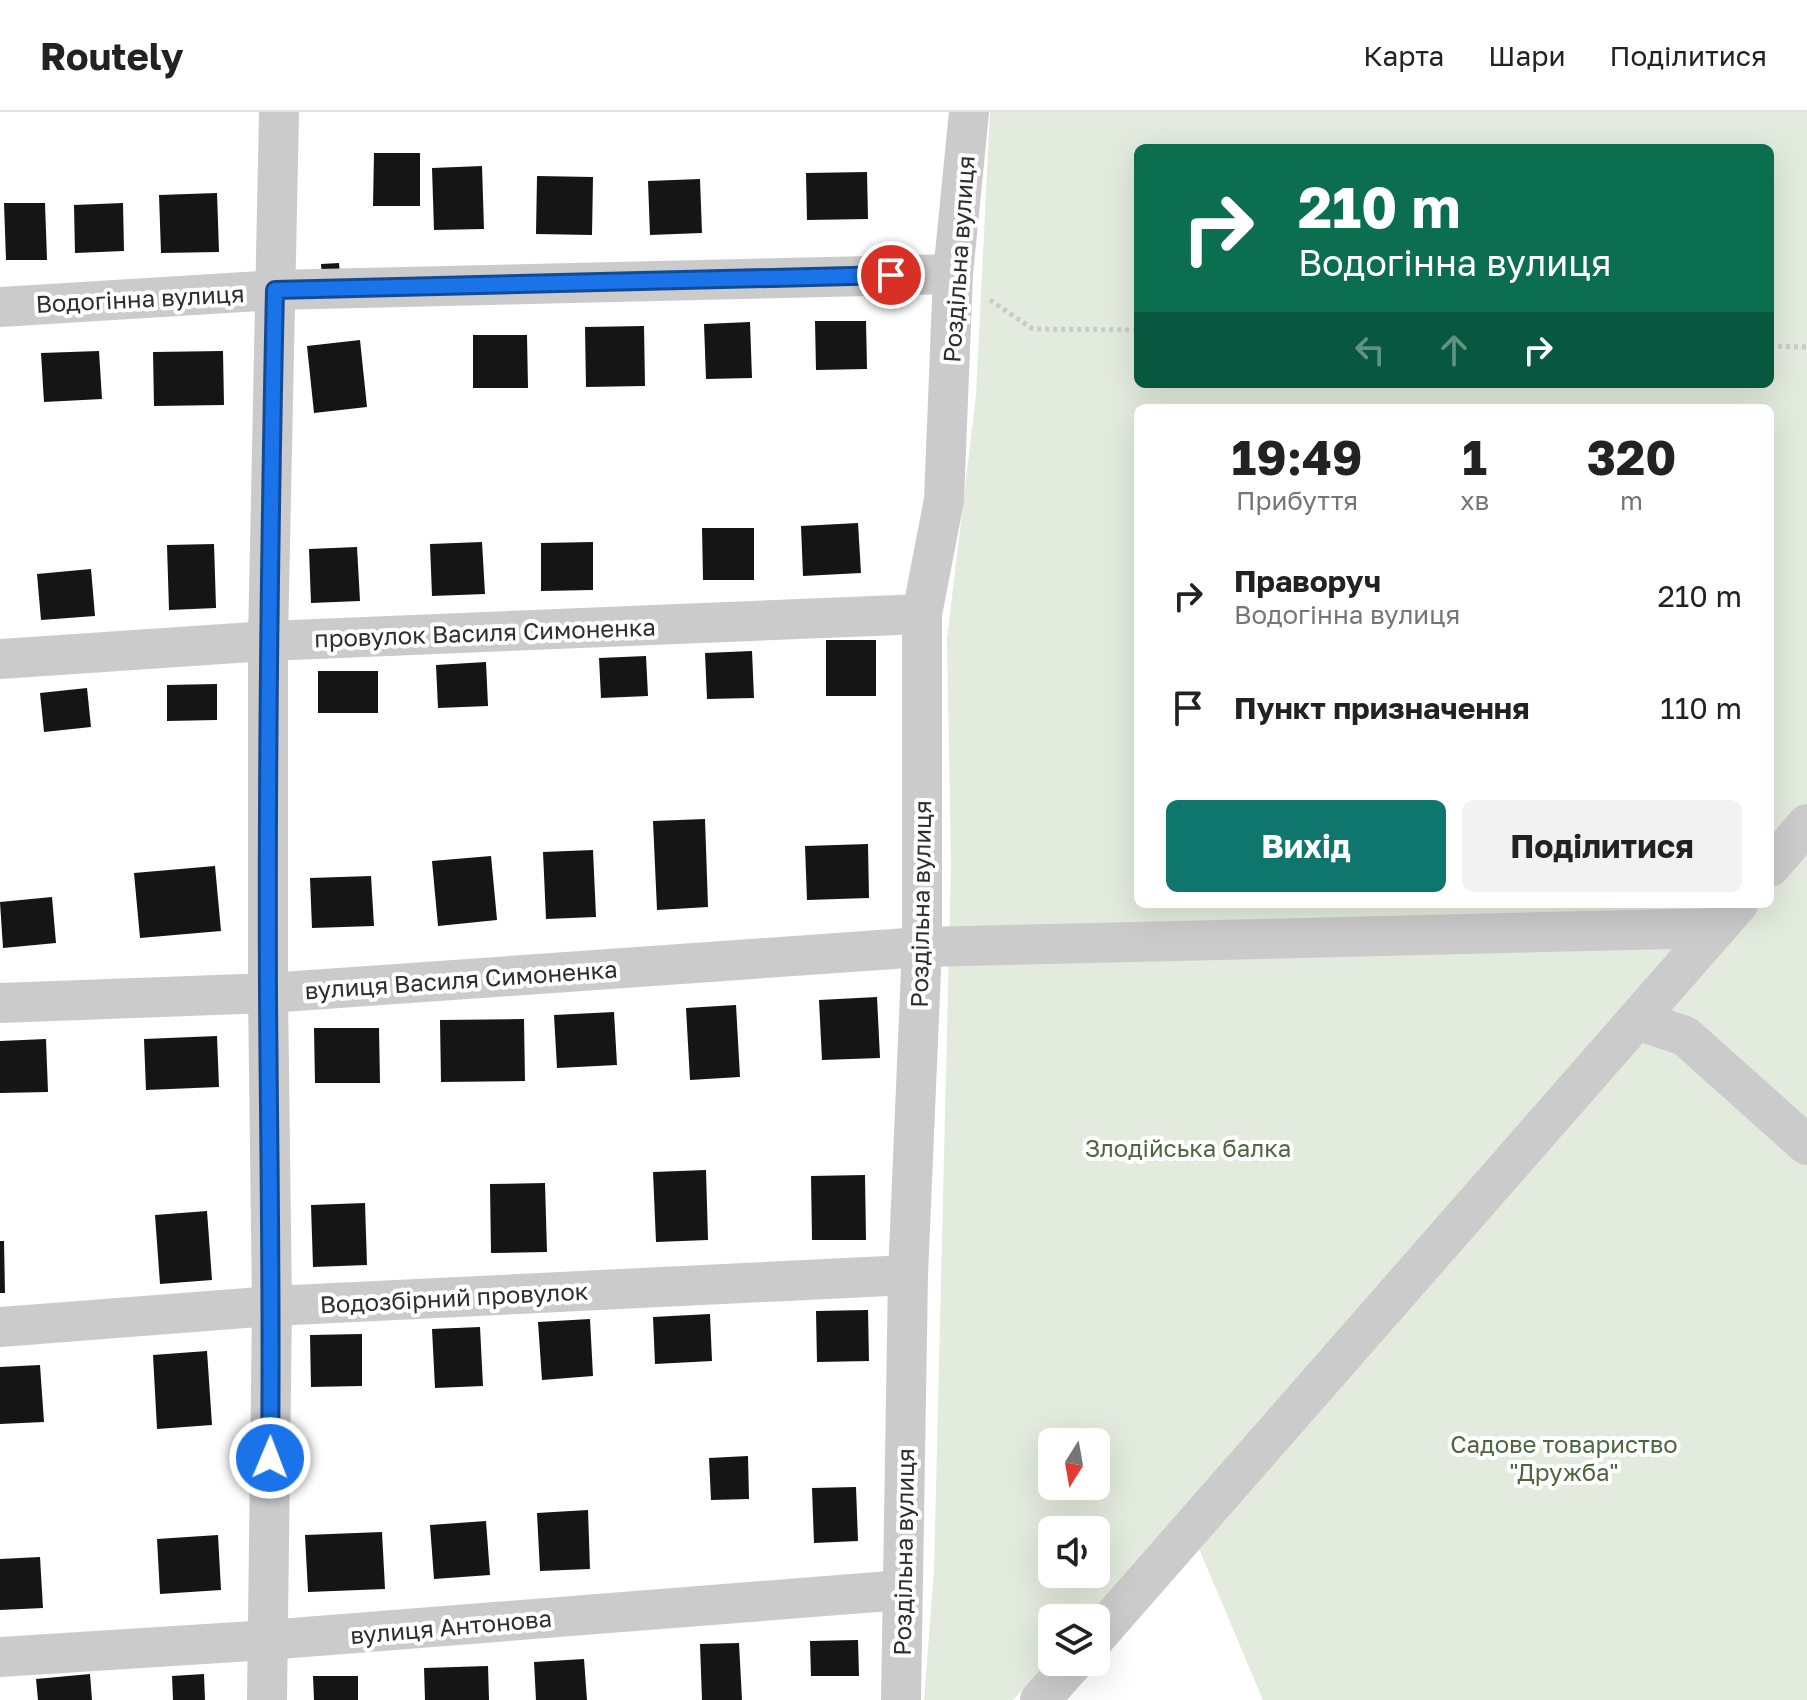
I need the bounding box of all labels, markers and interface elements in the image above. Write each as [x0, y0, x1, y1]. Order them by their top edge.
text: Routely [40, 33, 184, 78]
text: Карта [1363, 39, 1444, 72]
text: Шари [1488, 39, 1566, 72]
text: Поділитися [1610, 39, 1767, 72]
street label: Роздільна вулиця [936, 154, 980, 364]
text: 210 m [1298, 173, 1460, 240]
icon: right [1166, 176, 1270, 280]
pin [857, 241, 925, 309]
text: Водогінна вулиця [1298, 241, 1612, 284]
icon: arrive [869, 253, 913, 297]
street label: Водогінна вулиця [35, 278, 245, 318]
icon: left [1348, 328, 1392, 372]
icon: ahead [1432, 328, 1476, 372]
icon: right [1516, 328, 1560, 372]
text: 19:49 [1232, 428, 1363, 486]
text: 1 [1462, 428, 1487, 486]
text: 320 [1587, 428, 1676, 486]
text: Прибуття [1236, 485, 1358, 516]
text: хв [1460, 485, 1489, 516]
text: m [1620, 485, 1643, 516]
text: Праворуч [1234, 563, 1381, 599]
icon: right [1166, 574, 1210, 618]
text: 210 m [1657, 578, 1742, 614]
text: Водогінна вулиця [1234, 599, 1460, 630]
street label: провулок Василя Симоненка [314, 612, 656, 652]
icon: arrive [1166, 686, 1210, 730]
text: Пункт призначення [1234, 690, 1530, 726]
text: 110 m [1660, 690, 1742, 726]
street label: Роздільна вулиця [904, 800, 936, 1008]
button: Вихід [1166, 800, 1446, 892]
button: Поділитися [1462, 800, 1742, 892]
street label: вулиця Василя Симоненка [304, 954, 618, 1004]
park label: Злодійська балка [1085, 1133, 1291, 1162]
street label: Водозбірний провулок [319, 1275, 589, 1319]
position arrow [228, 1416, 312, 1500]
north arrow [1038, 1428, 1110, 1500]
map controls [1038, 1428, 1110, 1676]
park label: Садове товариство "Дружба" [1450, 1429, 1678, 1486]
street label: Роздільна вулиця [887, 1448, 919, 1656]
button: sound [1038, 1516, 1110, 1588]
street label: вулиця Антонова [349, 1603, 553, 1649]
button: layers [1038, 1604, 1110, 1676]

